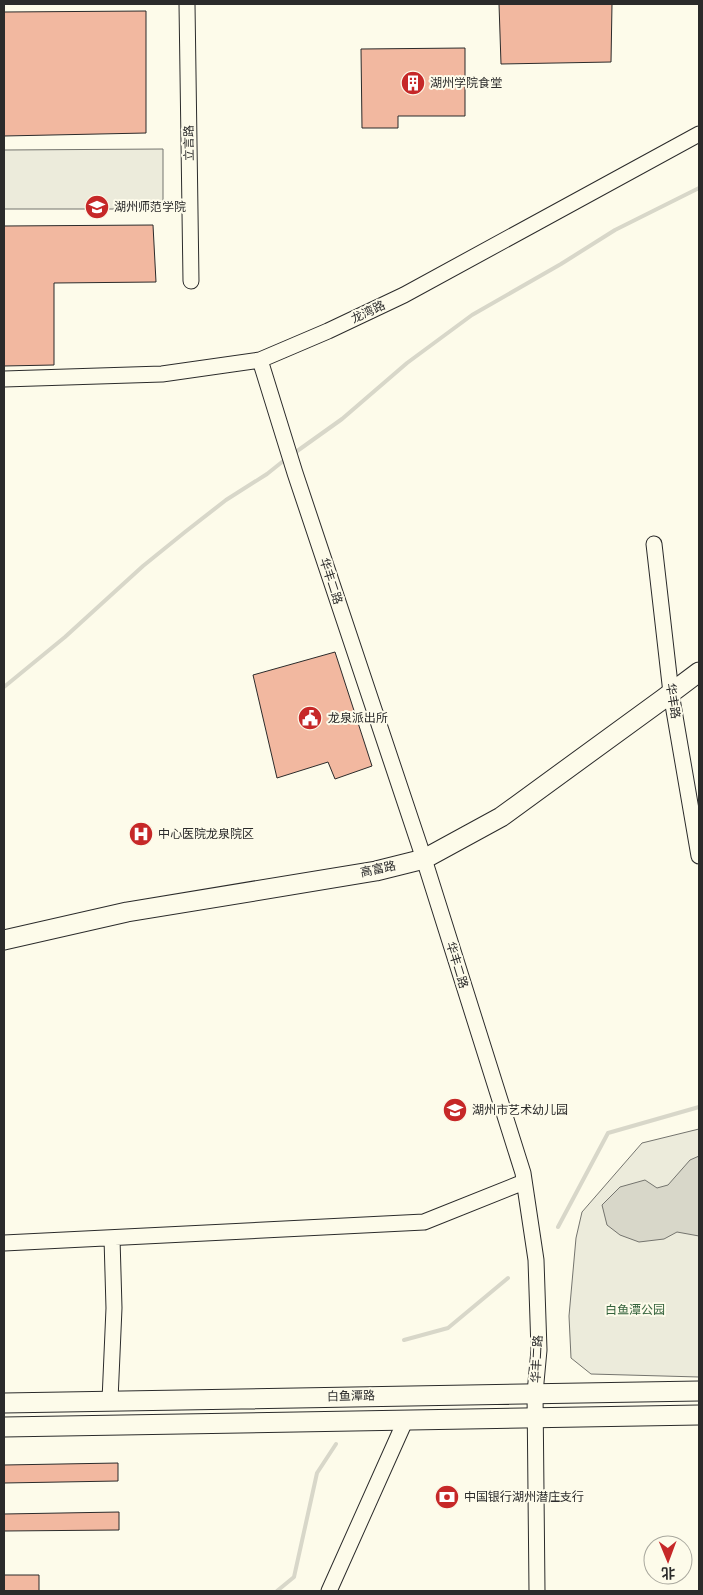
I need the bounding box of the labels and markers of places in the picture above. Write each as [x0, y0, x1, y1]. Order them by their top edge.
building icon: 湖州学院食堂 [400, 70, 426, 96]
place label: 湖州学院食堂 [430, 75, 502, 91]
school or university icon: 湖州师范学院 [84, 194, 110, 220]
place label: 湖州师范学院 [114, 199, 186, 215]
public building icon: 龙泉派出所 [297, 705, 323, 731]
place label: 龙泉派出所 [328, 710, 388, 726]
hospital icon: 中心医院龙泉院区 [128, 821, 154, 847]
place label: 中心医院龙泉院区 [158, 826, 254, 842]
school or university icon: 湖州市艺术幼儿园 [442, 1097, 468, 1123]
place label: 湖州市艺术幼儿园 [472, 1102, 568, 1118]
bank icon: 中国银行湖州潜庄支行 [434, 1484, 460, 1510]
place label: 中国银行湖州潜庄支行 [464, 1489, 584, 1505]

